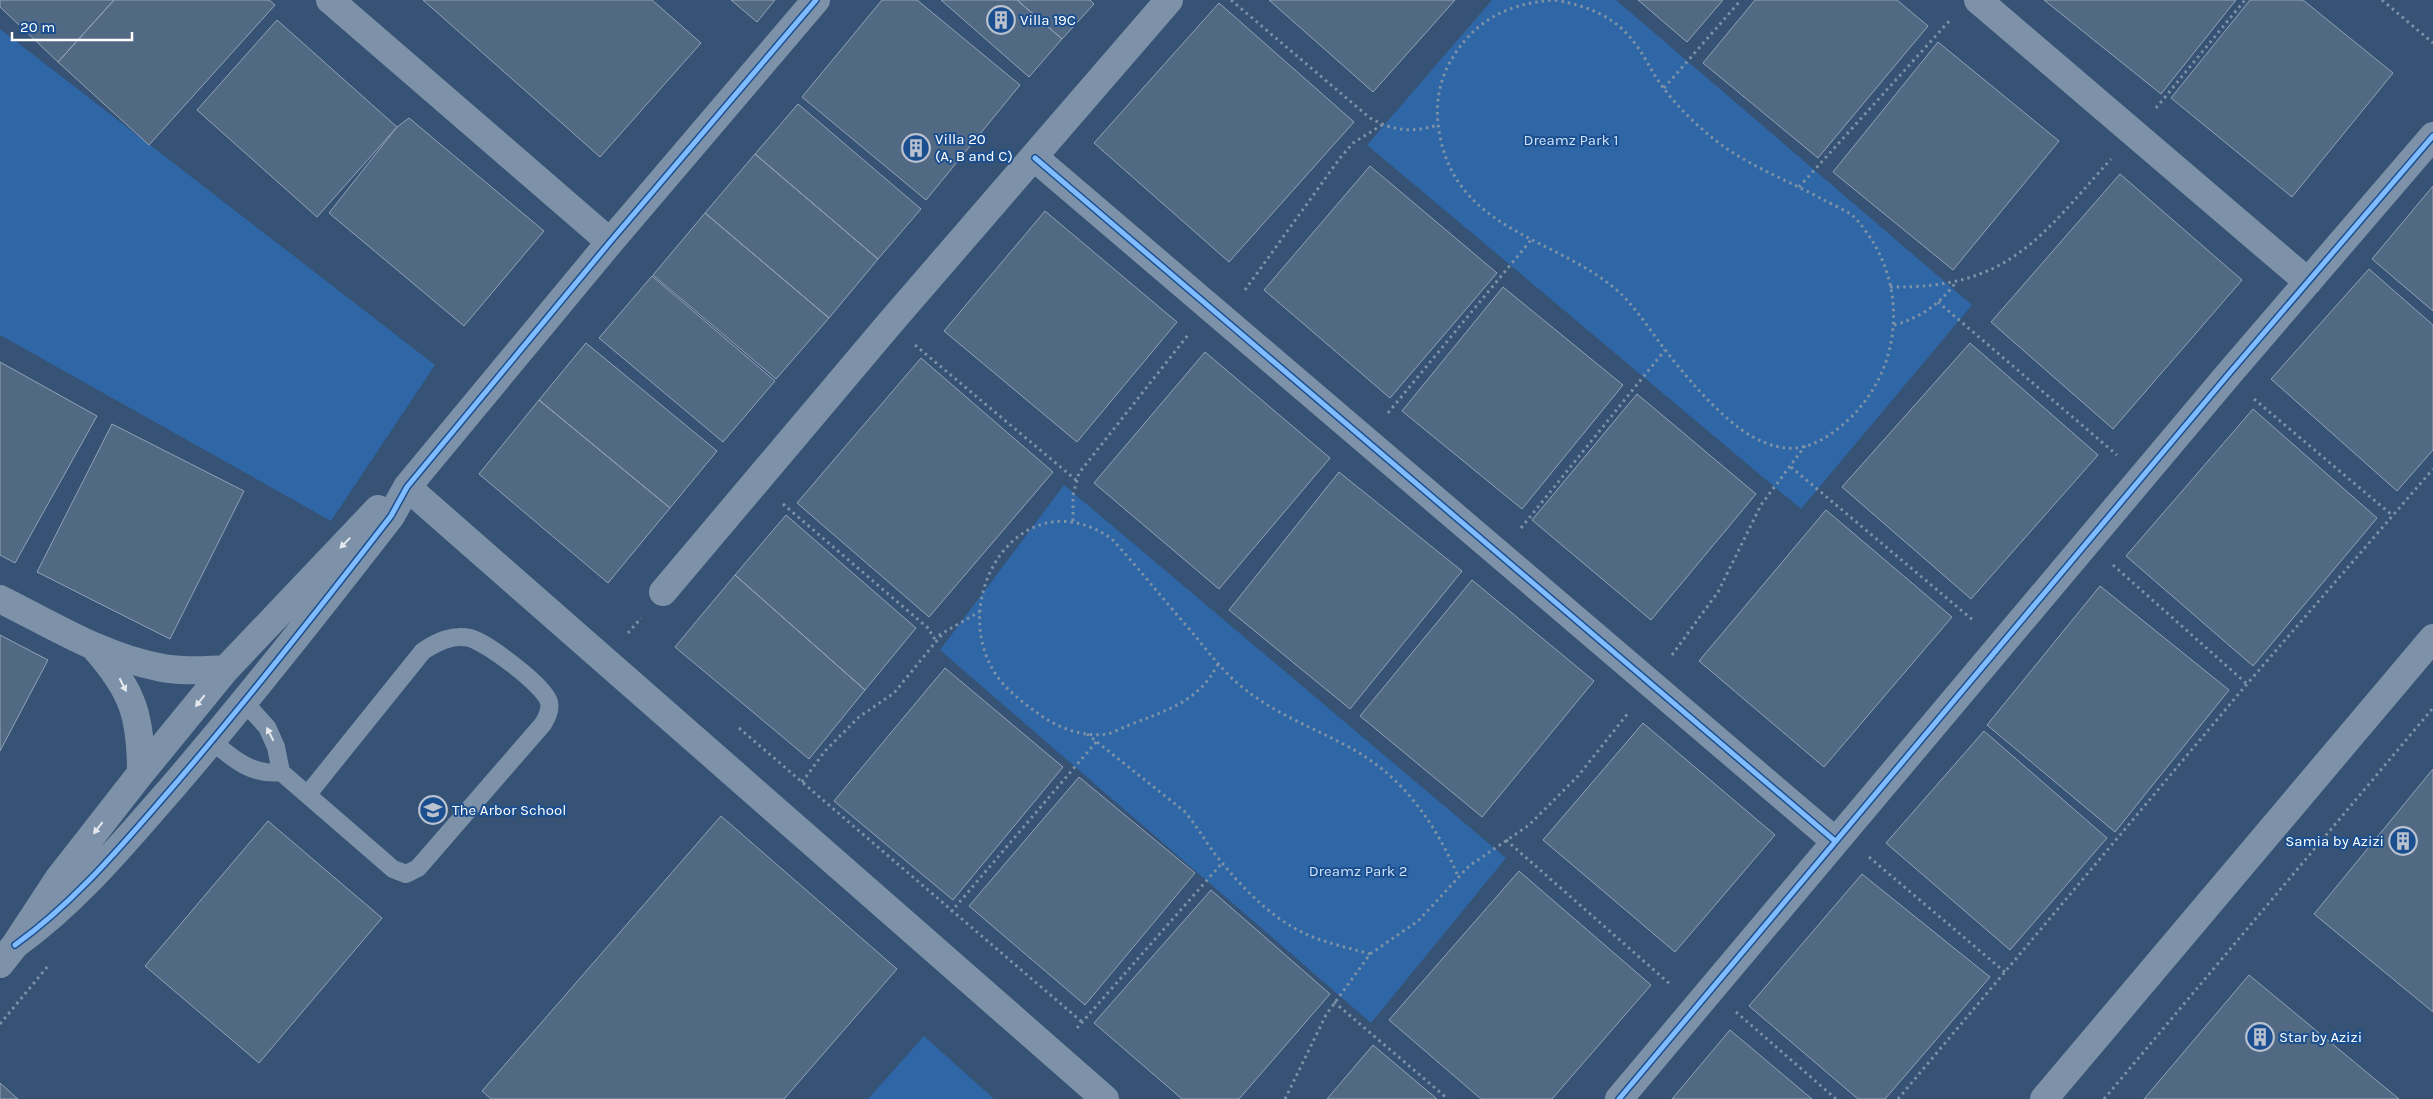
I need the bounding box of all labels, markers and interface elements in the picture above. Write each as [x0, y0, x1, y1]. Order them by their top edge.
building icon: Villa 19C [986, 5, 1016, 35]
scale bar [12, 10, 132, 42]
place label: Villa 19C [1020, 11, 1076, 29]
text: 20 m [20, 18, 55, 36]
place label: Villa 20 (A, B and C) [935, 130, 1013, 165]
park label: Dreamz Park 1 [1524, 131, 1618, 149]
building icon: Villa 20 (A, B and C) [901, 133, 931, 163]
one-way arrow [339, 537, 351, 549]
one-way arrow [119, 678, 127, 692]
one-way arrow [194, 694, 205, 707]
one-way arrow [266, 727, 274, 741]
school or university icon: The Arbor School [418, 795, 448, 825]
place label: The Arbor School [452, 801, 566, 819]
one-way arrow [93, 821, 103, 835]
building icon: Samia by Azizi [2388, 826, 2418, 856]
place label: Samia by Azizi [2285, 832, 2384, 850]
park label: Dreamz Park 2 [1309, 862, 1407, 880]
building icon: Star by Azizi [2245, 1022, 2275, 1052]
place label: Star by Azizi [2279, 1028, 2362, 1046]

